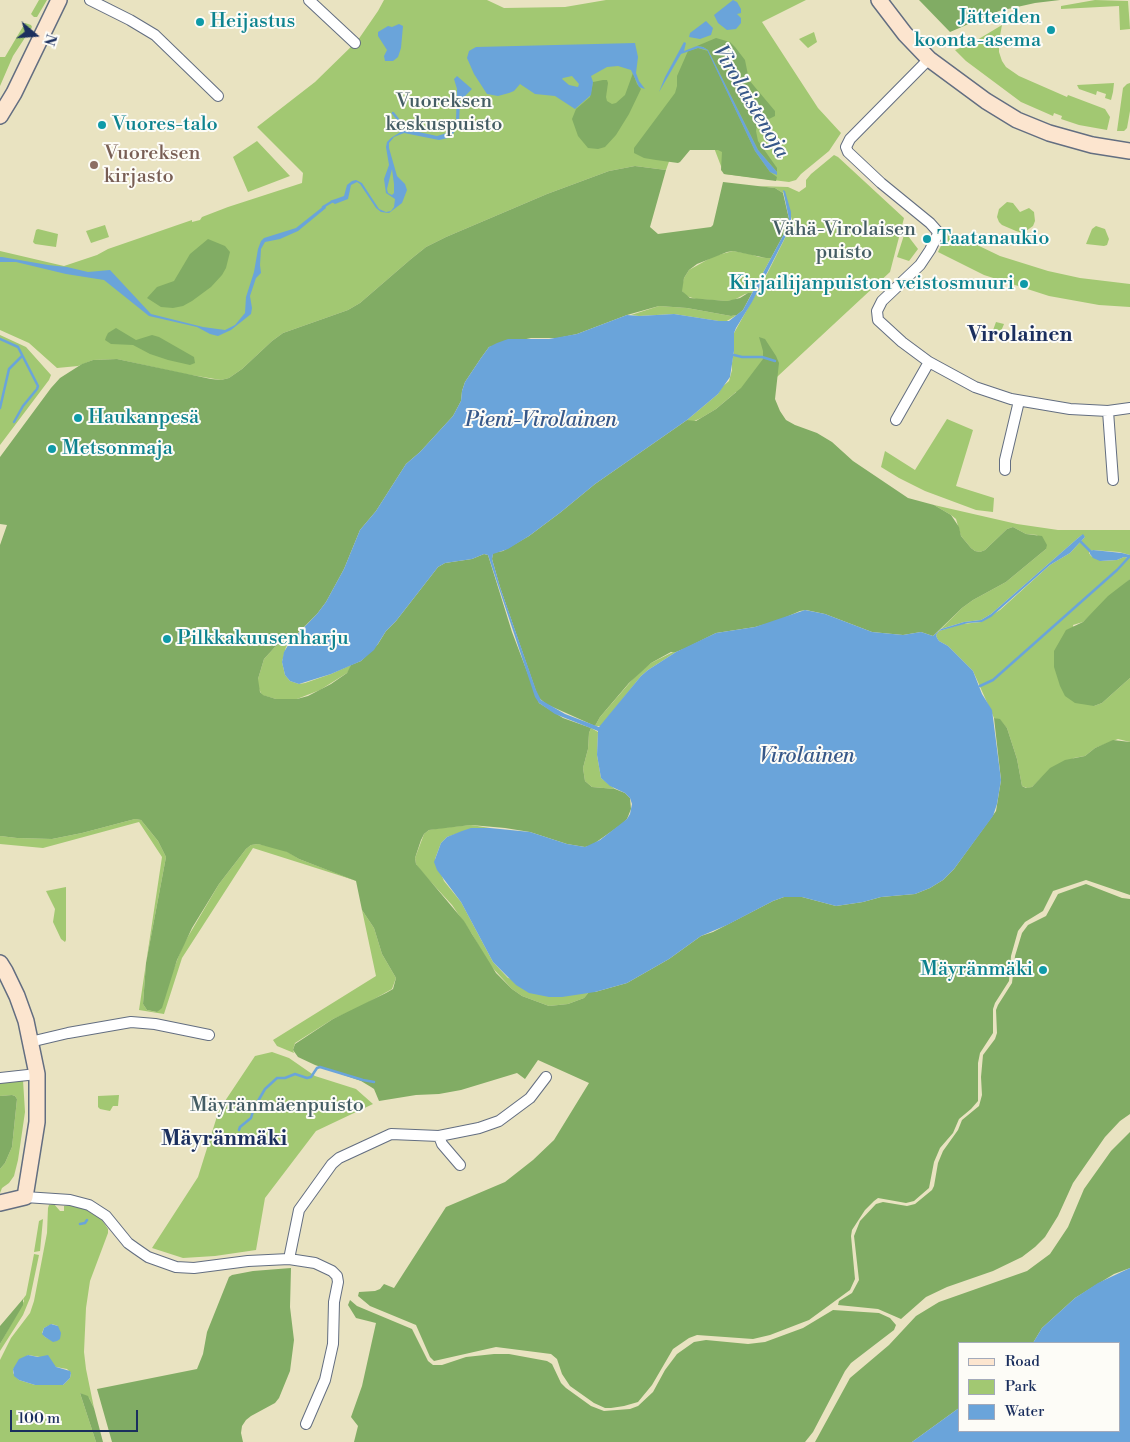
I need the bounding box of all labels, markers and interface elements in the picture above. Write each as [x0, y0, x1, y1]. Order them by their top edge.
place label: Jätteiden koonta-asema [914, 6, 1041, 53]
north arrow [10, 10, 60, 60]
place label: Heijastus [210, 10, 295, 34]
marker: Heijastus [194, 16, 206, 28]
marker: Jätteiden koonta-asema [1045, 24, 1057, 36]
text: N [39, 32, 60, 48]
water label: Virolaistenoja [706, 41, 794, 163]
park label: Vuoreksen keskuspuisto [386, 90, 502, 137]
place label: Vuores-talo [112, 113, 218, 137]
marker: Vuores-talo [96, 119, 108, 131]
place label: Vuoreksen kirjasto [104, 142, 200, 189]
marker: Vuoreksen kirjasto [88, 159, 100, 171]
park label: Vähä-Virolaisen puisto [772, 218, 916, 265]
place label: Taatanaukio [937, 227, 1049, 251]
marker: Taatanaukio [921, 233, 933, 245]
place label: Kirjailijanpuiston veistosmuuri [729, 272, 1014, 296]
marker: Kirjailijanpuiston veistosmuuri [1018, 278, 1030, 290]
district label: Virolainen [968, 323, 1072, 349]
place label: Haukanpesä [88, 406, 199, 430]
water label: Pieni-Virolainen [465, 408, 617, 434]
marker: Haukanpesä [72, 412, 84, 424]
place label: Metsonmaja [62, 437, 173, 461]
marker: Metsonmaja [46, 443, 58, 455]
place label: Pilkkakuusenharju [177, 627, 349, 651]
marker: Pilkkakuusenharju [161, 633, 173, 645]
water label: Virolainen [759, 744, 855, 770]
place label: Mäyränmäki [920, 958, 1033, 982]
marker: Mäyränmäki [1037, 964, 1049, 976]
park label: Mäyränmäenpuisto [190, 1094, 364, 1118]
district label: Mäyränmäki [161, 1127, 287, 1153]
legend [958, 1342, 1120, 1432]
text: Road [1005, 1352, 1040, 1371]
text: Park [1005, 1377, 1036, 1396]
scale bar [12, 1400, 140, 1432]
text: Water [1005, 1402, 1044, 1421]
text: 100 m [18, 1409, 60, 1428]

